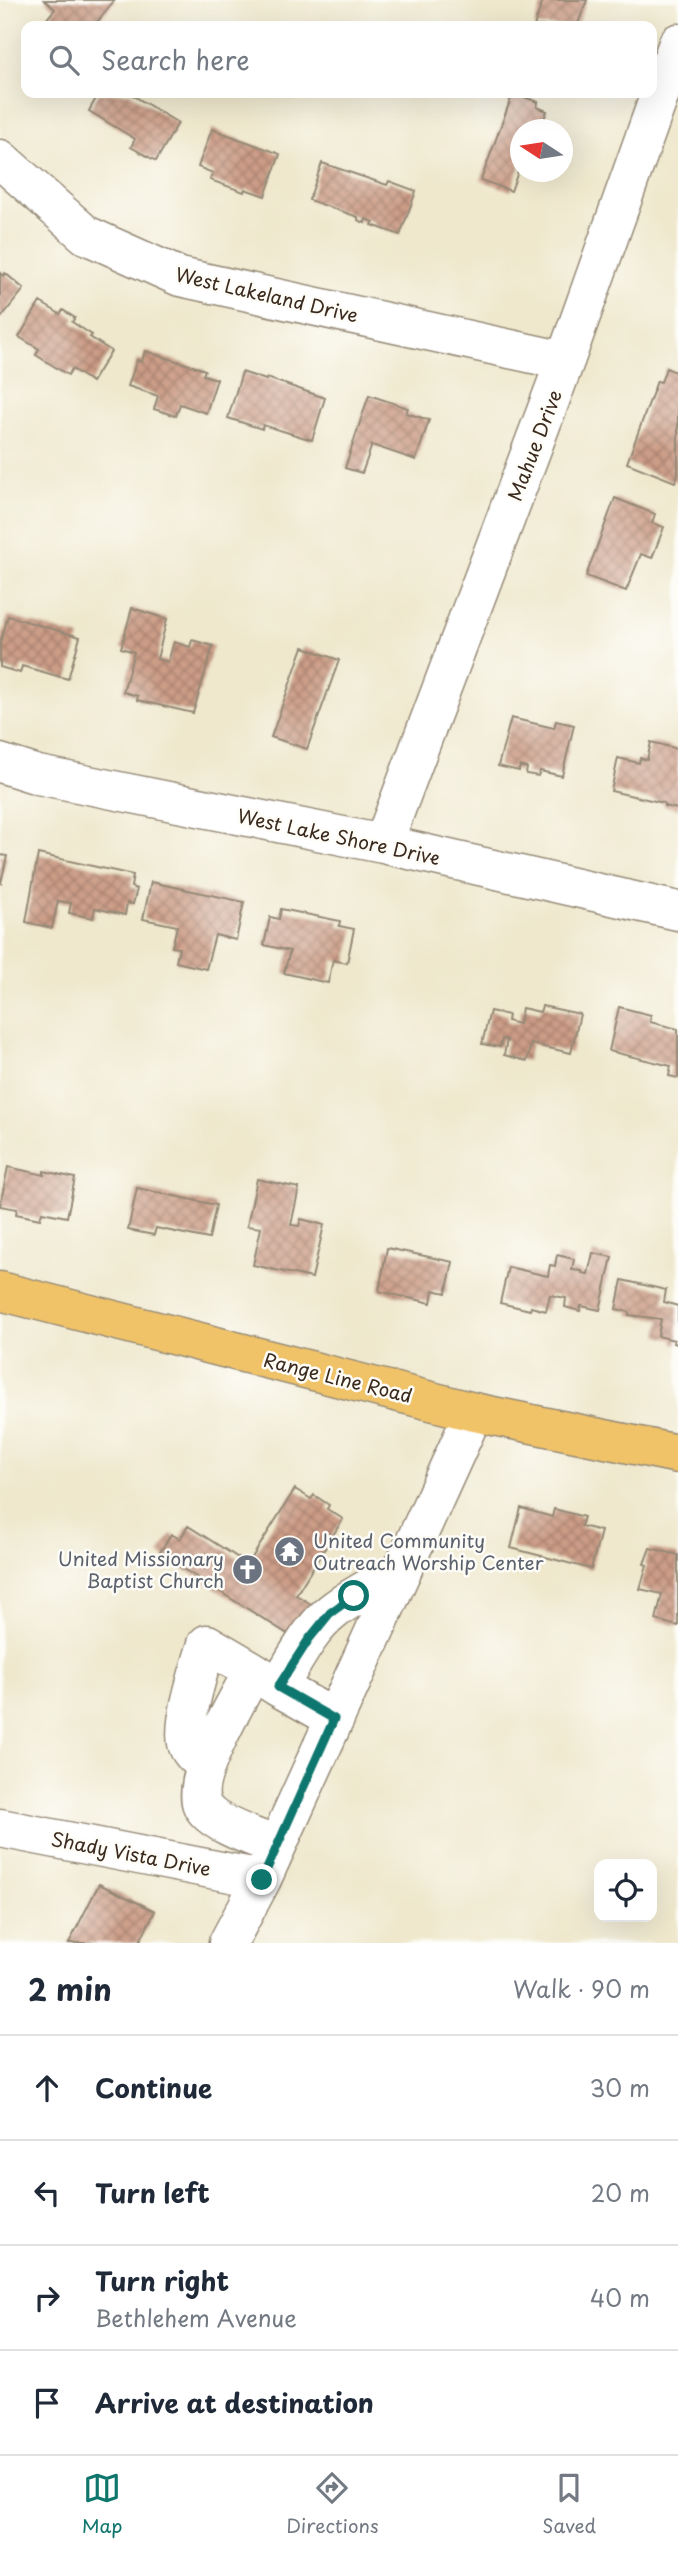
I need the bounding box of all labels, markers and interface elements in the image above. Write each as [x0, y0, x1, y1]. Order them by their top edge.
search box [21, 21, 657, 98]
text: Search here [101, 40, 250, 79]
icon: search [45, 41, 83, 79]
north arrow [510, 119, 573, 182]
street label: West Lakeland Drive [173, 259, 361, 329]
street label: Mahue Drive [500, 385, 568, 505]
street label: West Lake Shore Drive [235, 801, 443, 871]
street label: Range Line Road [261, 1345, 415, 1409]
place label: United Community Outreach Worship Center [313, 1526, 544, 1576]
temple icon: United Community Outreach Worship Center [273, 1534, 307, 1568]
place label: United Missionary Baptist Church [58, 1544, 224, 1594]
church icon: United Missionary Baptist Church [230, 1552, 264, 1586]
route start [338, 1580, 369, 1611]
street label: Shady Vista Drive [49, 1824, 213, 1882]
map controls [594, 1859, 657, 1922]
button: locate [594, 1859, 657, 1922]
route end [246, 1864, 277, 1895]
text: 2 min [28, 1966, 112, 2011]
text: Walk · 90 m [513, 1971, 650, 2006]
text: Continue [95, 2068, 212, 2107]
icon: ahead [28, 2069, 66, 2107]
text: 30 m [589, 2070, 650, 2105]
text: Turn left [95, 2173, 210, 2212]
icon: left [28, 2174, 66, 2212]
text: 20 m [591, 2175, 650, 2210]
text: Turn right [95, 2261, 229, 2300]
icon: right [28, 2279, 66, 2317]
text: 40 m [590, 2280, 650, 2315]
text: Bethlehem Avenue [95, 2300, 297, 2335]
text: Arrive at destination [95, 2383, 374, 2422]
icon: arrive [28, 2384, 66, 2422]
tab: Map [82, 2469, 122, 2539]
tab: Directions [286, 2469, 379, 2539]
tab: Saved [542, 2469, 596, 2539]

